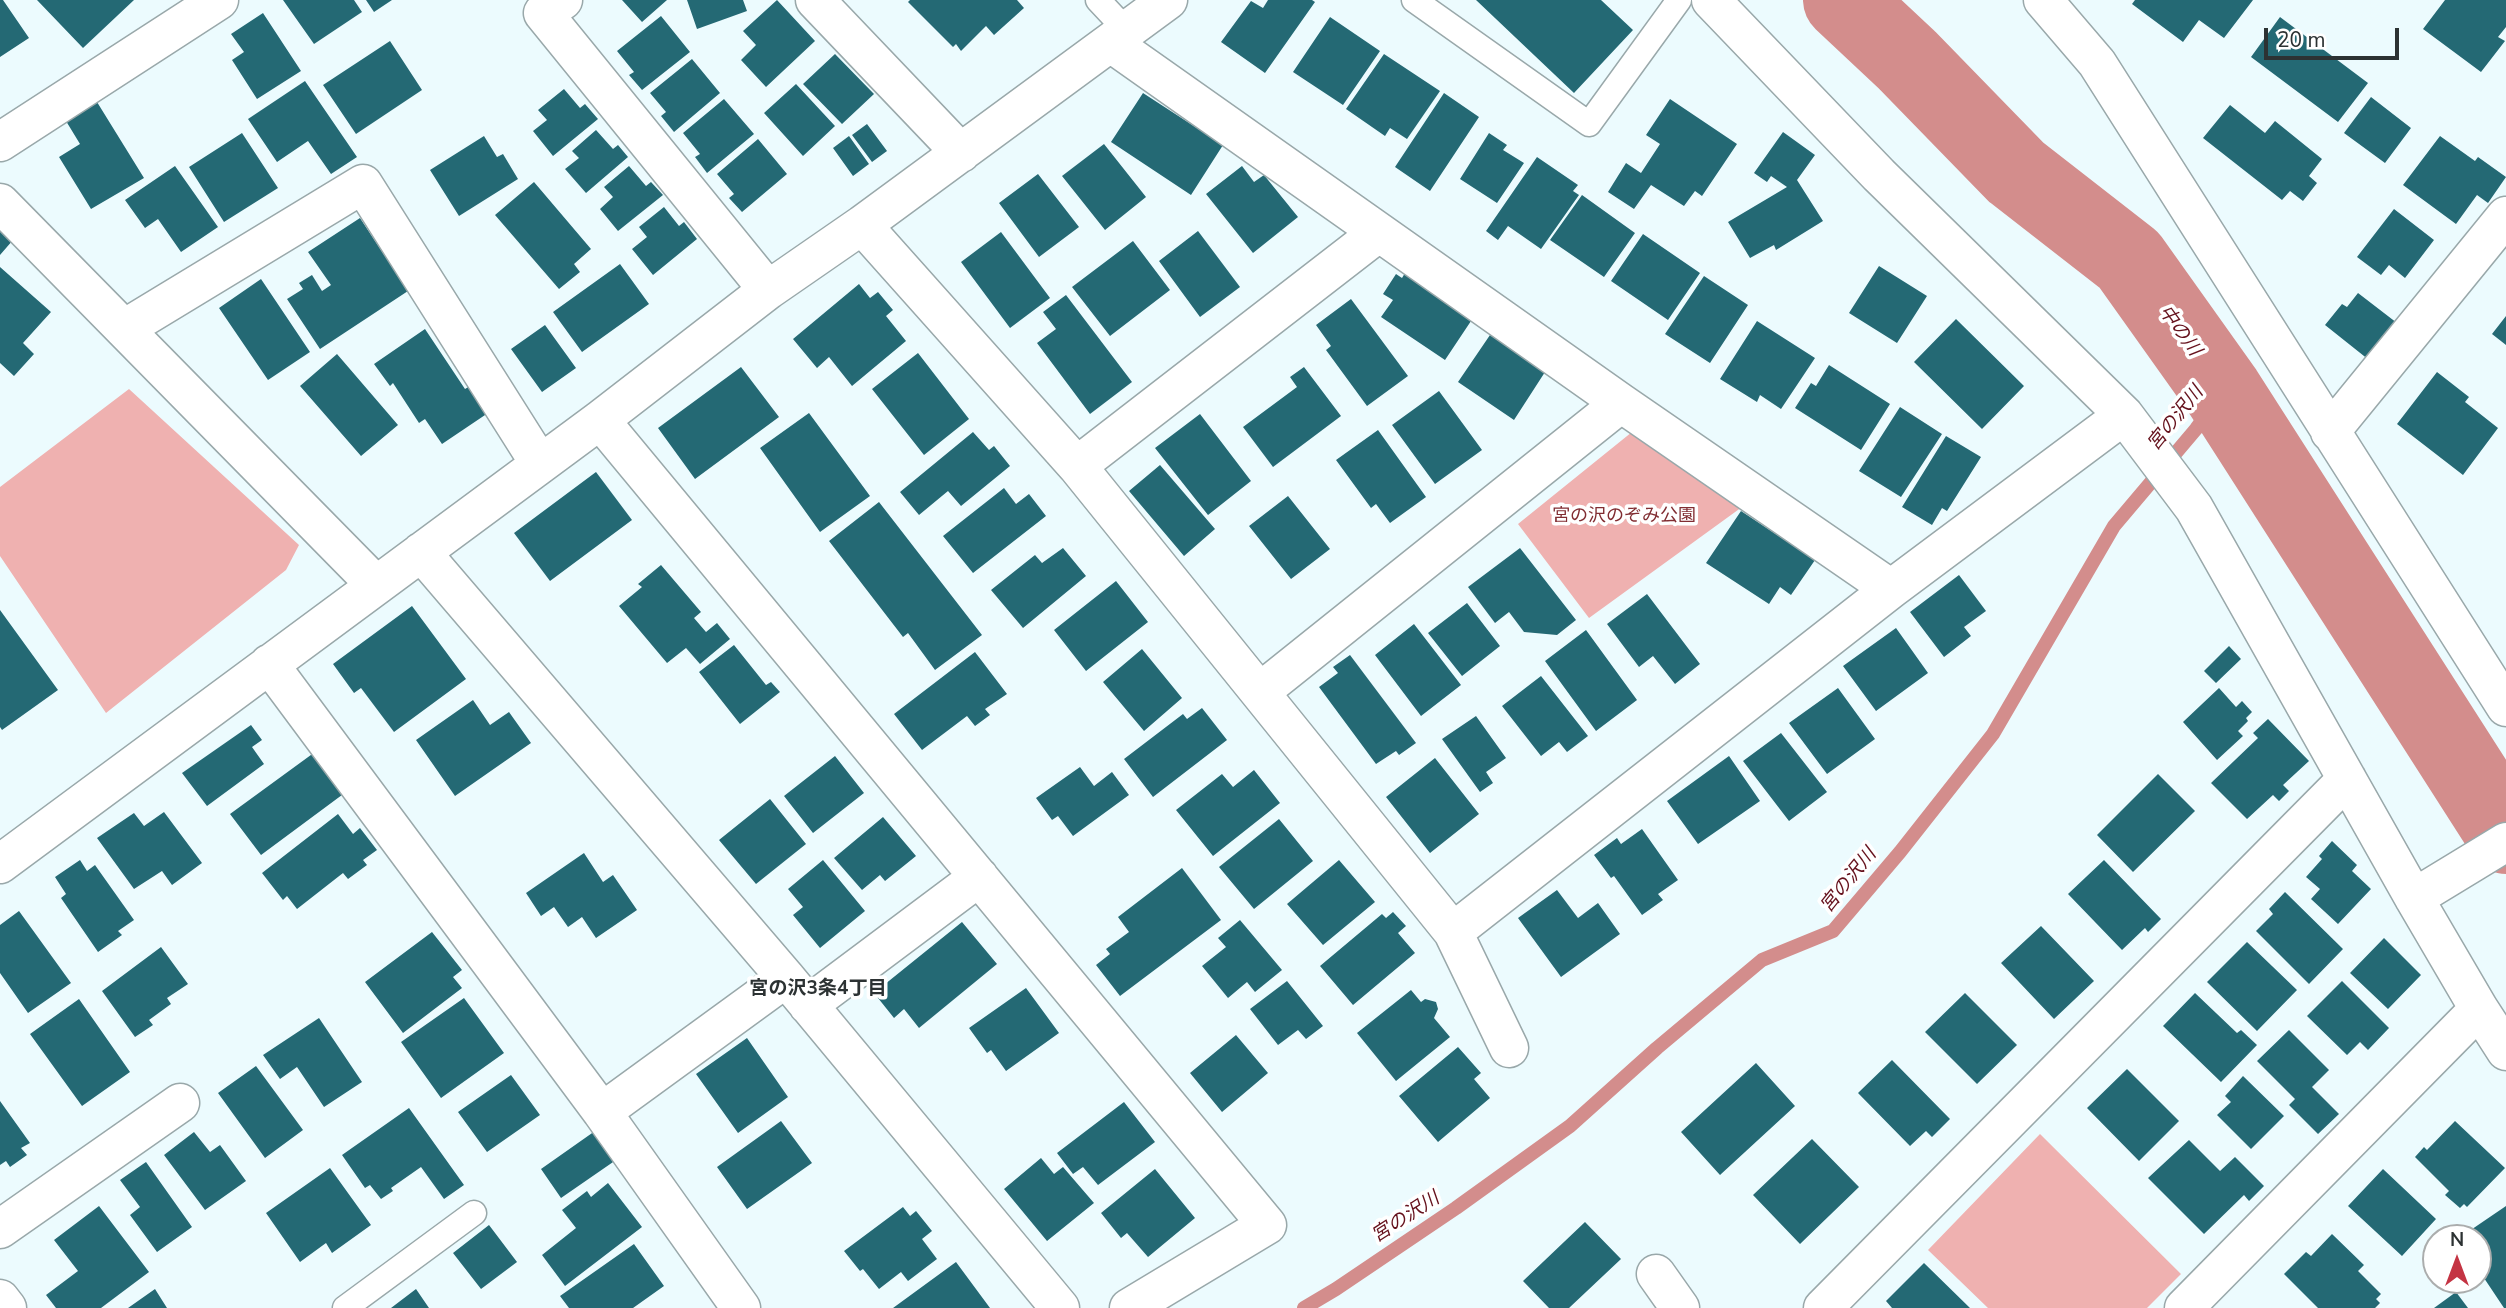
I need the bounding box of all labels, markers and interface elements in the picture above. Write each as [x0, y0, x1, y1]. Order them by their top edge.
scale bar [2268, 14, 2403, 58]
text: 20 m [2277, 26, 2326, 54]
water label: 中の川 [2153, 301, 2205, 361]
water label: 宮の沢川 [2143, 382, 2209, 456]
park label: 宮の沢のぞみ公園 [1552, 506, 1696, 528]
water label: 宮の沢川 [1816, 844, 1882, 918]
district label: 宮の沢3条4丁目 [750, 978, 886, 1000]
water label: 宮の沢川 [1368, 1188, 1444, 1248]
north arrow [2422, 1224, 2492, 1294]
text: N [2450, 1227, 2464, 1253]

